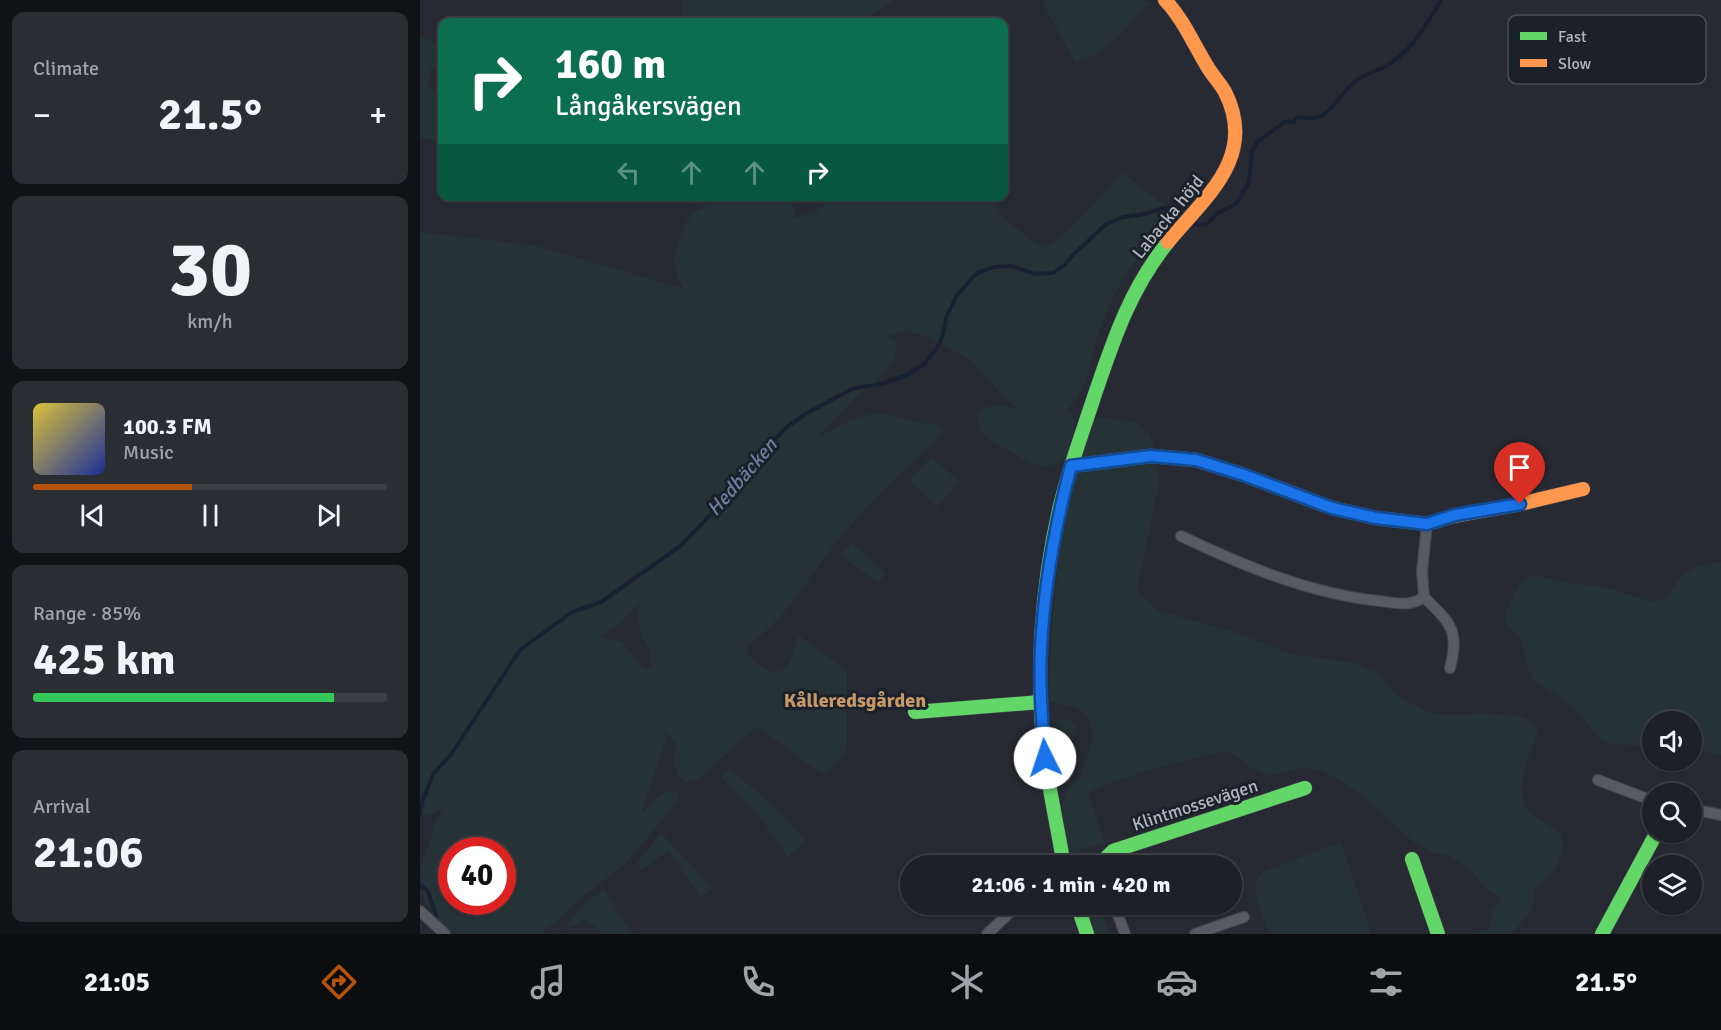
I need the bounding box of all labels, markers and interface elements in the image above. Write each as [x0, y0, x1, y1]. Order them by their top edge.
legend [1508, 15, 1706, 84]
text: Fast [1558, 27, 1587, 47]
text: 160 m [555, 39, 666, 90]
icon: right [456, 42, 534, 120]
text: Slow [1558, 54, 1592, 74]
text: Climate [33, 56, 99, 81]
text: 21.5° [158, 87, 262, 142]
text: Långåkersvägen [555, 90, 742, 123]
text: − [33, 95, 51, 136]
text: + [369, 95, 387, 136]
icon: left [612, 156, 645, 189]
icon: ahead [675, 156, 708, 189]
icon: ahead [738, 156, 771, 189]
icon: right [801, 156, 834, 189]
street label: Labacka höjd [1128, 171, 1208, 263]
text: 30 [168, 222, 252, 318]
text: km/h [187, 309, 233, 334]
text: 100.3 FM [123, 413, 212, 440]
water label: Hedbäcken [702, 432, 783, 521]
text: Music [123, 440, 174, 465]
pin [1494, 442, 1545, 504]
icon: arrive [1503, 451, 1536, 484]
icon: previous [76, 499, 109, 532]
icon: pause [194, 499, 227, 532]
icon: next [312, 499, 345, 532]
text: Range · 85% [33, 601, 141, 626]
text: 425 km [33, 632, 176, 687]
district label: Kålleredsgården [784, 688, 926, 713]
map controls [1642, 711, 1702, 915]
button: sound [1642, 711, 1702, 771]
position arrow [1013, 726, 1077, 790]
street label: Klintmossevägen [1129, 774, 1261, 836]
button: search [1642, 783, 1702, 843]
text: Arrival [33, 794, 91, 819]
text: 21:06 [33, 825, 143, 880]
speed limit sign: 40 [438, 837, 516, 915]
button: layers [1642, 855, 1702, 915]
text: 21:06 · 1 min · 420 m [971, 871, 1171, 898]
icon: directions [318, 961, 360, 1003]
icon: music [527, 961, 569, 1003]
icon: phone [737, 961, 779, 1003]
icon: climate [946, 961, 988, 1003]
icon: car [1156, 961, 1198, 1003]
icon: filters [1365, 961, 1407, 1003]
text: 21:05 [84, 966, 150, 999]
text: 21.5° [1575, 966, 1637, 999]

